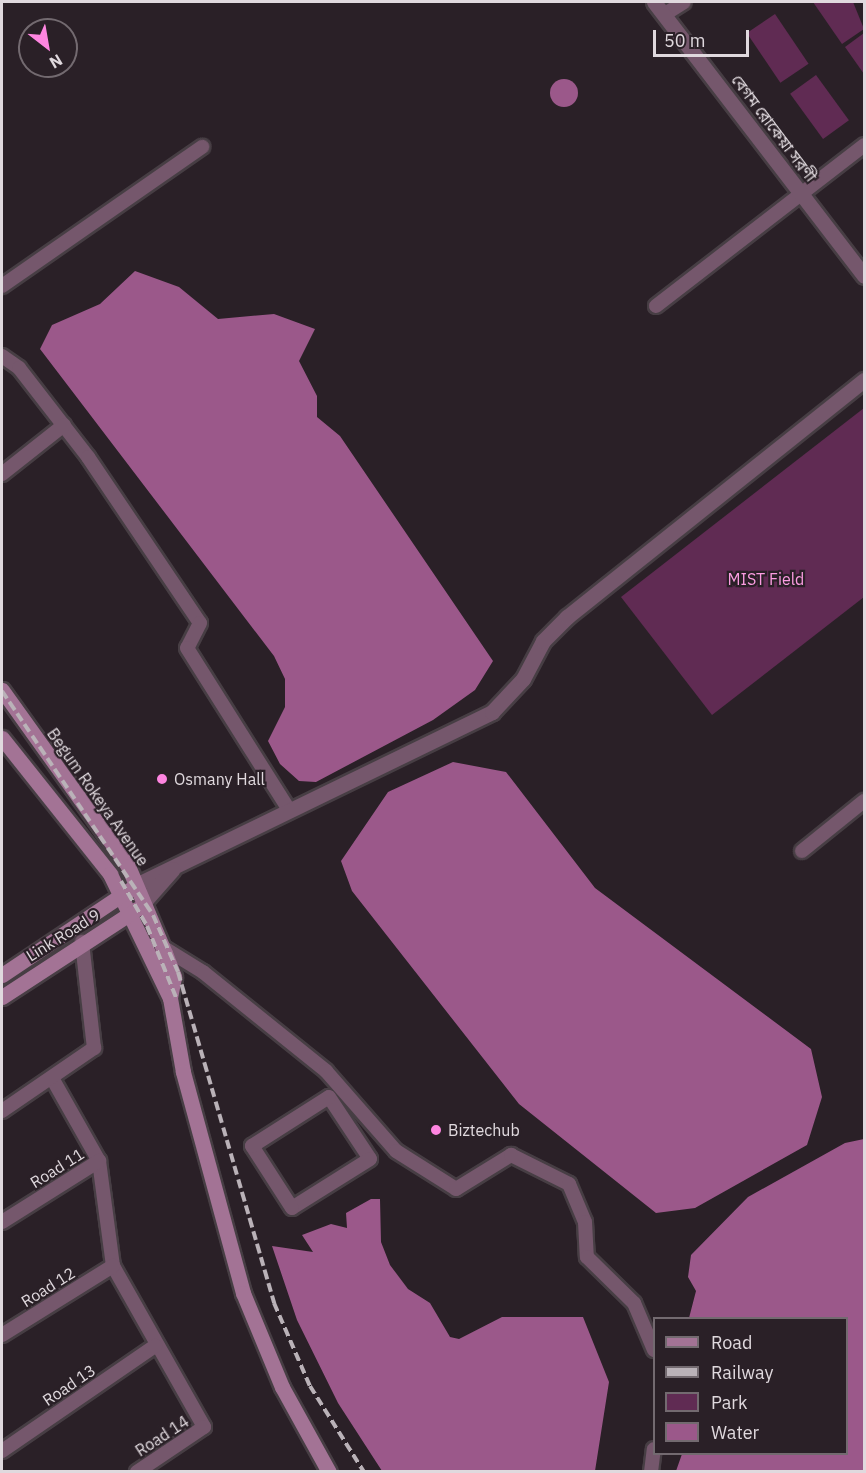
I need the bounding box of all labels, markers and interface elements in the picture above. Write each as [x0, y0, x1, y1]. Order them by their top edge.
north arrow [18, 18, 78, 78]
scale bar [656, 18, 752, 56]
text: 50 m [664, 29, 706, 52]
text: N [46, 50, 66, 73]
street label: বেগম রোকেয়া সরণী [727, 71, 821, 185]
park label: MIST Field [728, 569, 804, 589]
street label: Begum Rokeya Avenue [43, 724, 153, 870]
place label: Osmany Hall [174, 769, 265, 789]
marker: Osmany Hall [155, 772, 169, 786]
street label: Link Road 9 [23, 905, 103, 965]
place label: Biztechub [448, 1120, 520, 1140]
marker: Biztechub [429, 1123, 443, 1137]
street label: Road 11 [27, 1144, 87, 1192]
street label: Road 12 [18, 1263, 78, 1311]
legend [653, 1317, 848, 1455]
text: Road [711, 1331, 752, 1354]
street label: Road 13 [39, 1360, 99, 1410]
text: Railway [711, 1361, 773, 1384]
text: Park [711, 1391, 747, 1414]
street label: Road 14 [132, 1412, 192, 1460]
text: Water [711, 1421, 759, 1444]

